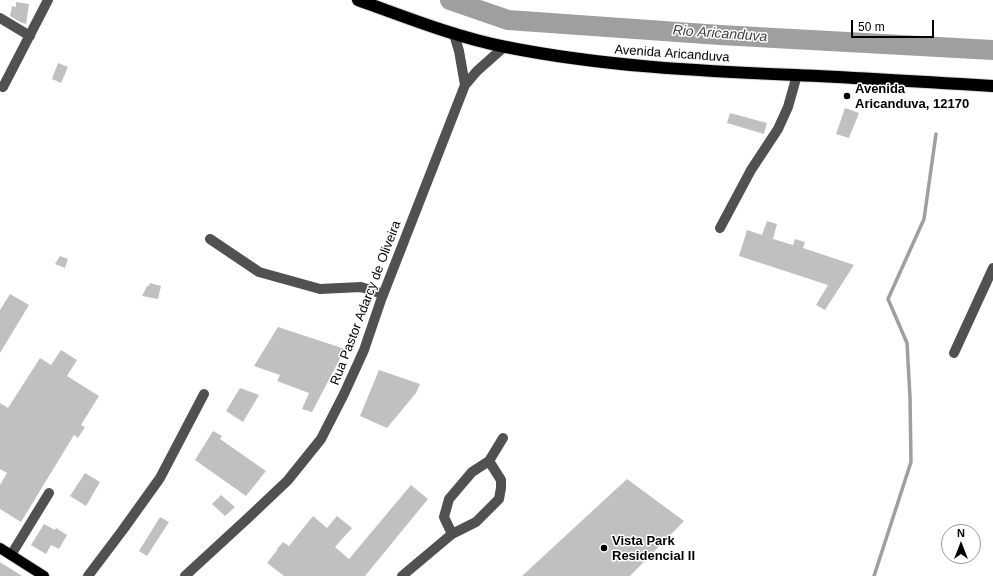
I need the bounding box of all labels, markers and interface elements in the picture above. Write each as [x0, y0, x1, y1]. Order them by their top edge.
scale bar [853, 12, 936, 38]
text: 50 m [858, 20, 885, 34]
water label: Rio Aricanduva [672, 22, 768, 46]
street label: Avenida Aricanduva [614, 42, 730, 66]
place label: Avenida Aricanduva, 12170 [855, 81, 969, 112]
marker: Avenida Aricanduva, 12170 [842, 91, 852, 101]
street label: Rua Pastor Adarcy de Oliveira [327, 219, 405, 387]
north arrow [941, 524, 981, 564]
text: N [957, 527, 965, 539]
place label: Vista Park Residencial II [612, 533, 695, 564]
marker: Vista Park Residencial II [599, 543, 609, 553]

